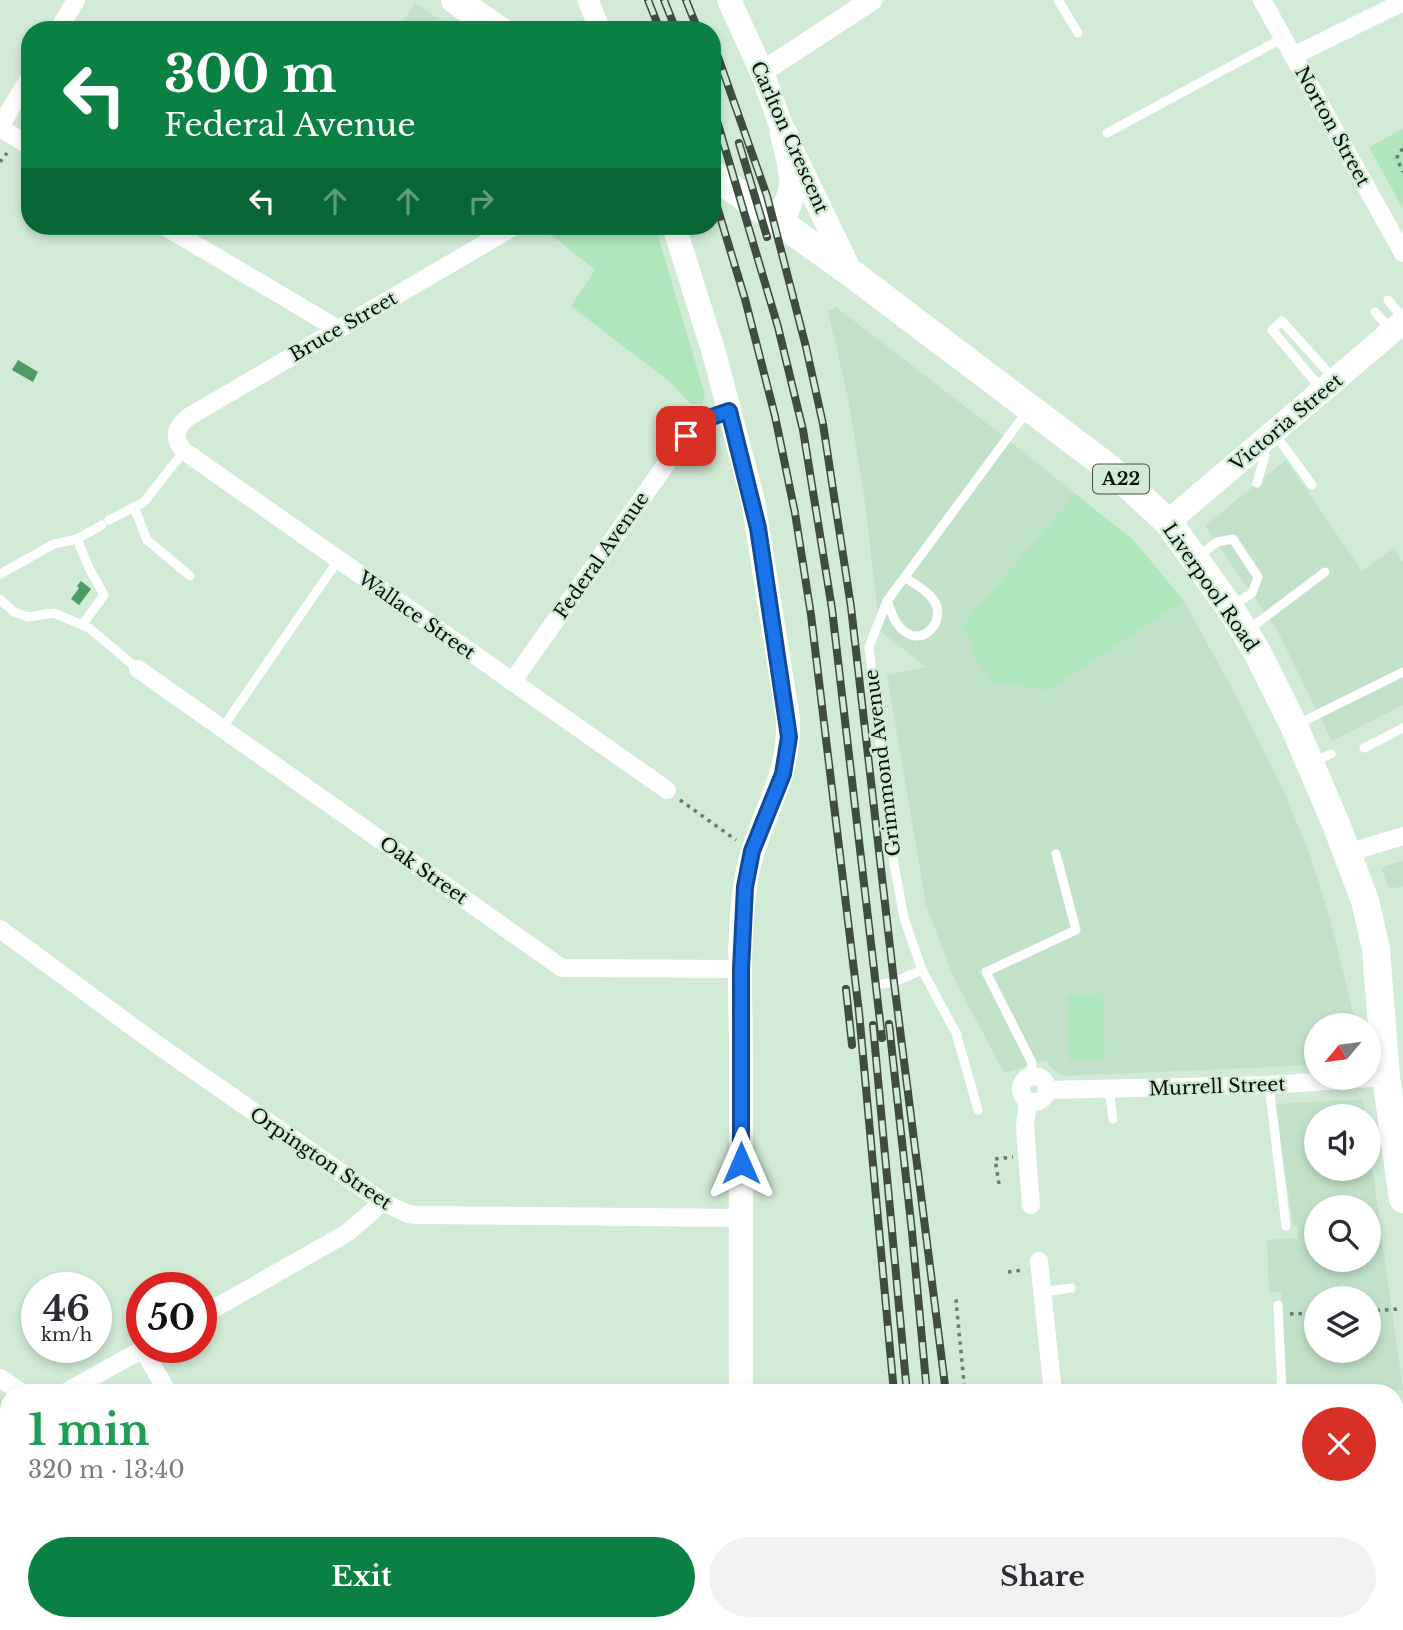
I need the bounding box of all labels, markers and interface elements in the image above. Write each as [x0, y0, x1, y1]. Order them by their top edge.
text: 300 m [164, 44, 336, 105]
icon: left [49, 49, 140, 140]
street label: Carlton Crescent [746, 58, 834, 218]
street label: Norton Street [1290, 62, 1375, 191]
text: Federal Avenue [164, 105, 416, 145]
icon: left [243, 182, 281, 220]
icon: ahead [316, 182, 354, 220]
icon: ahead [389, 182, 427, 220]
icon: right [462, 182, 500, 220]
street label: Bruce Street [286, 286, 402, 366]
street label: Victoria Street [1225, 368, 1348, 477]
pin [656, 406, 716, 466]
icon: arrive [667, 417, 705, 455]
road number: A22 [1093, 464, 1149, 494]
street label: Federal Avenue [549, 488, 654, 623]
street label: Liverpool Road [1158, 519, 1263, 656]
street label: Wallace Street [353, 566, 480, 665]
street label: Grimmond Avenue [860, 668, 905, 858]
street label: Oak Street [375, 832, 473, 910]
north arrow [1304, 1013, 1381, 1090]
map controls [1304, 1013, 1381, 1363]
street label: Murrell Street [1148, 1073, 1287, 1100]
street label: Orpington Street [245, 1102, 397, 1215]
button: sound [1304, 1104, 1381, 1181]
position arrow [704, 1126, 778, 1200]
button: search [1304, 1195, 1381, 1272]
speed limit sign: 50 [126, 1272, 217, 1363]
button: layers [1304, 1286, 1381, 1363]
text: 46 [43, 1287, 90, 1330]
text: km/h [41, 1324, 92, 1346]
text: 1 min [28, 1404, 150, 1456]
button: close [1302, 1407, 1376, 1481]
text: 320 m · 13:40 [28, 1456, 185, 1484]
button: Exit [28, 1537, 695, 1617]
button: Share [709, 1537, 1376, 1617]

